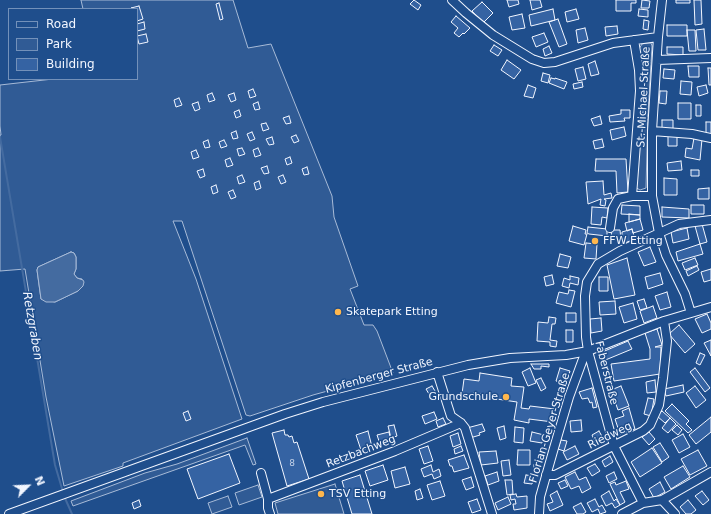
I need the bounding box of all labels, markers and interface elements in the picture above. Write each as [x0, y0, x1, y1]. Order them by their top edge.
legend [8, 8, 138, 80]
text: Road [46, 17, 76, 31]
text: Park [46, 37, 72, 51]
street label: St.-Michael-Straße [635, 46, 653, 148]
text: Building [46, 57, 95, 71]
place label: FFW Etting [603, 234, 663, 248]
marker: FFW Etting [590, 236, 600, 246]
water label: Retzgraben [19, 291, 45, 361]
place label: Skatepark Etting [346, 305, 438, 319]
marker: Skatepark Etting [333, 307, 343, 317]
street label: Faberstraße [592, 340, 620, 406]
street label: Kipfenberger Straße [324, 355, 434, 397]
street label: Florian-Geyer-Straße [527, 371, 573, 485]
place label: Grundschule [428, 390, 498, 404]
marker: Grundschule [501, 392, 511, 402]
street label: Riedweg [586, 420, 634, 452]
street label: Retzbachweg [324, 433, 398, 471]
house number: 8 [289, 459, 295, 469]
north arrow [8, 466, 48, 506]
text: N [32, 474, 47, 488]
place label: TSV Etting [329, 487, 386, 501]
marker: TSV Etting [316, 489, 326, 499]

